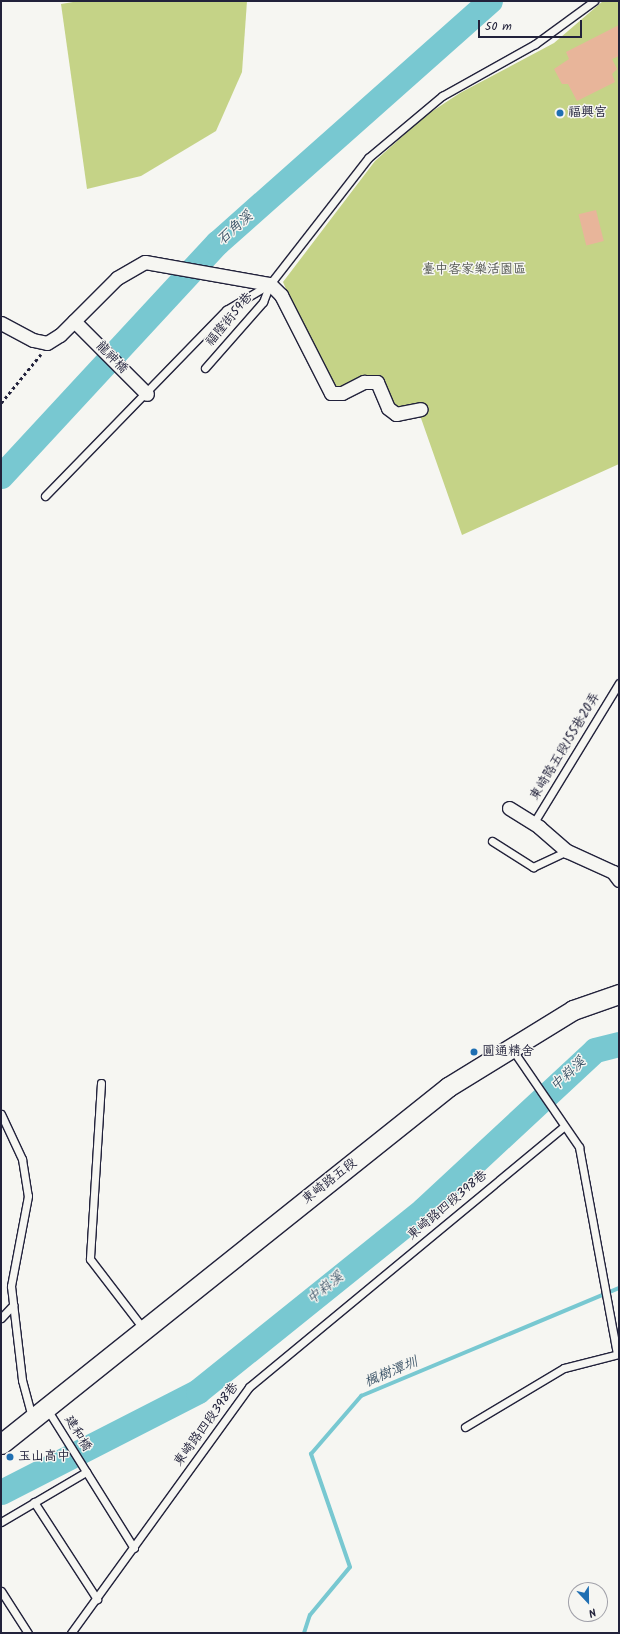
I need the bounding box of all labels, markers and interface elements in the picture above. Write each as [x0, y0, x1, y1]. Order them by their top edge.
scale bar [480, 12, 584, 38]
text: 50 m [485, 17, 512, 36]
place label: 福興宮 [568, 105, 607, 121]
marker: 福興宮 [555, 108, 565, 118]
water label: 石角溪 [214, 208, 256, 248]
park label: 臺中客家樂活園區 [422, 262, 526, 278]
street label: 福隆街59巷 [203, 290, 257, 350]
street label: 龍神橋 [92, 339, 130, 377]
street label: 東崎路五段155巷20弄 [528, 690, 604, 804]
place label: 圓通精舍 [482, 1044, 534, 1060]
marker: 圓通精舍 [469, 1047, 479, 1057]
water label: 中嵙溪 [547, 1054, 589, 1094]
street label: 東崎路五段 [300, 1156, 360, 1208]
street label: 東崎路四段398巷 [405, 1168, 491, 1244]
water label: 中嵙溪 [303, 1268, 347, 1308]
water label: 楓樹潭圳 [362, 1353, 420, 1391]
street label: 東崎路四段398巷 [171, 1380, 243, 1470]
street label: 建和橋 [60, 1413, 94, 1455]
place label: 玉山高中 [18, 1449, 70, 1465]
marker: 玉山高中 [5, 1452, 15, 1462]
north arrow [568, 1582, 608, 1622]
text: N [586, 1603, 599, 1622]

